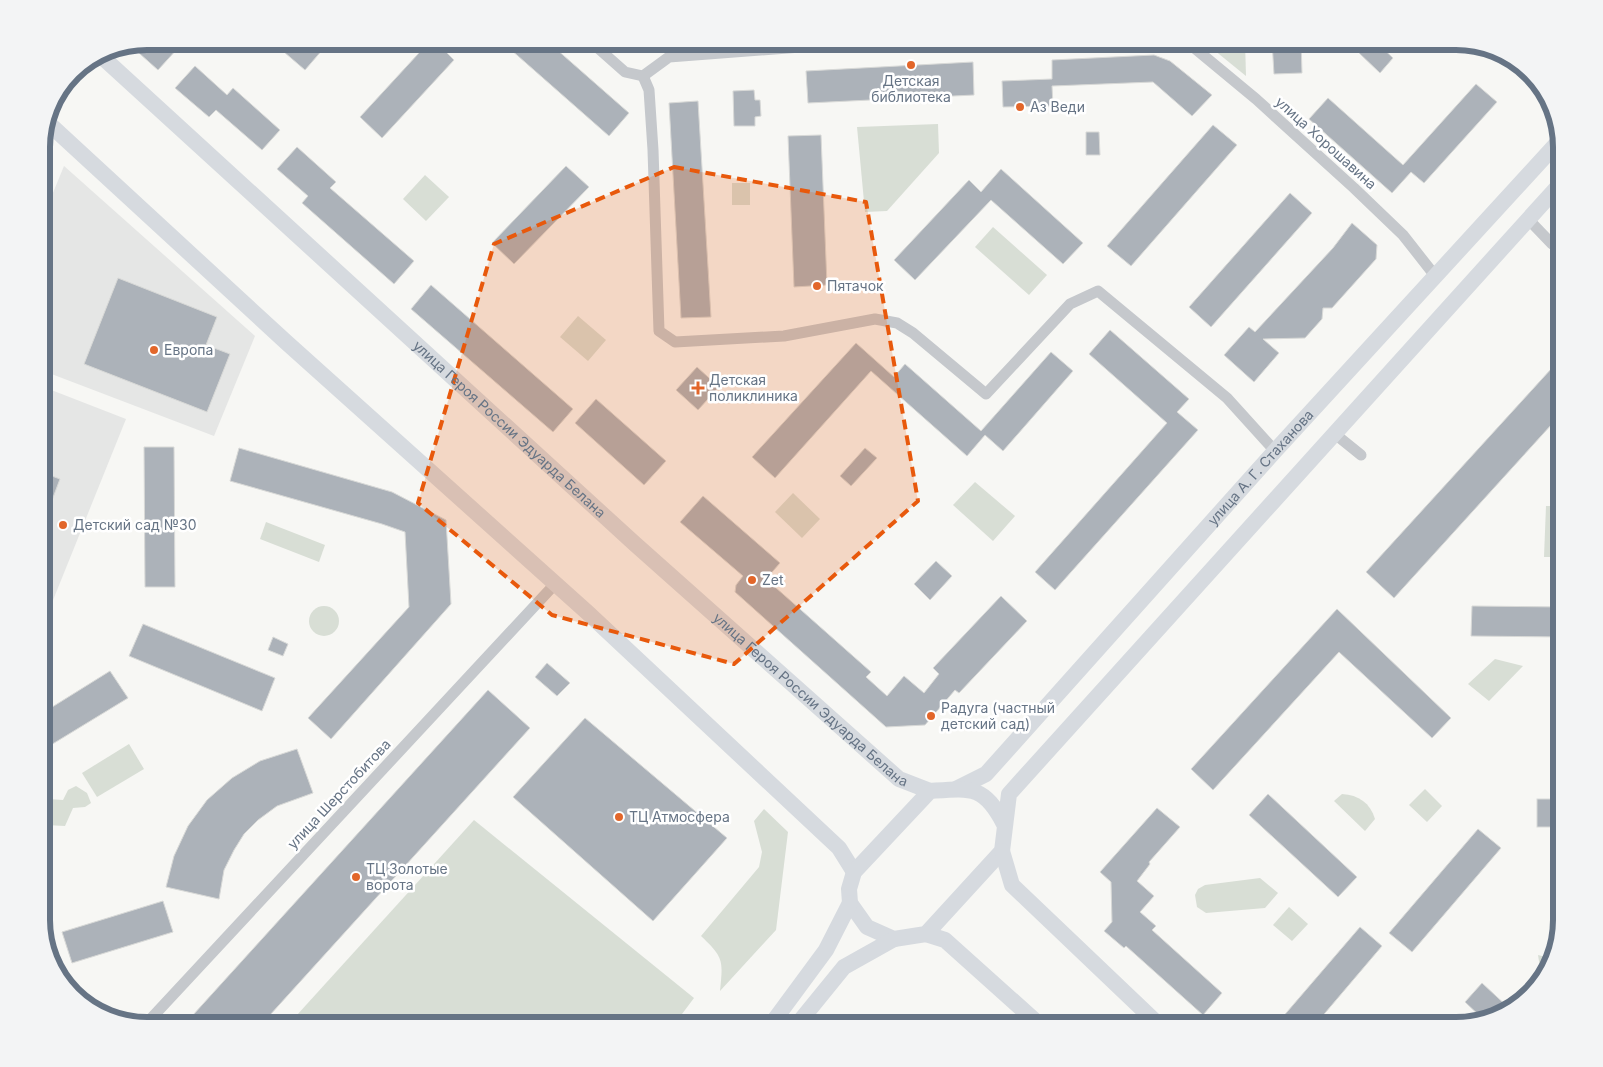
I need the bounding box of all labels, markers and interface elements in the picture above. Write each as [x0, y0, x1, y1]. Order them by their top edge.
marker: Детская библиотека [905, 59, 917, 71]
place label: Детская библиотека [871, 72, 951, 105]
street label: улица Хорошавина [1272, 93, 1380, 192]
place label: Аз Веди [1030, 98, 1085, 115]
marker: Аз Веди [1014, 101, 1026, 113]
place label: Пятачок [827, 277, 884, 294]
marker: Пятачок [811, 280, 823, 292]
street label: улица Героя России Эдуарда Белана [410, 337, 609, 521]
place label: Европа [164, 341, 213, 358]
marker: Европа [148, 344, 160, 356]
place label: Детская поликлиника [709, 371, 798, 404]
marker: Детская поликлиника [691, 381, 705, 395]
street label: улица А. Г. Стаханова [1204, 406, 1317, 528]
place label: Детский сад №30 [73, 516, 197, 533]
marker: Детский сад №30 [57, 519, 69, 531]
place label: Zet [762, 571, 784, 588]
marker: Zet [746, 574, 758, 586]
street label: улица Героя России Эдуарда Белана [710, 609, 910, 790]
place label: Радуга (частный детский сад) [941, 699, 1055, 732]
marker: Радуга (частный детский сад) [925, 710, 937, 722]
street label: улица Шерстобитова [283, 735, 394, 852]
place label: ТЦ Атмосфера [629, 808, 730, 825]
marker: ТЦ Атмосфера [613, 811, 625, 823]
place label: ТЦ Золотые ворота [366, 860, 448, 893]
marker: ТЦ Золотые ворота [350, 871, 362, 883]

